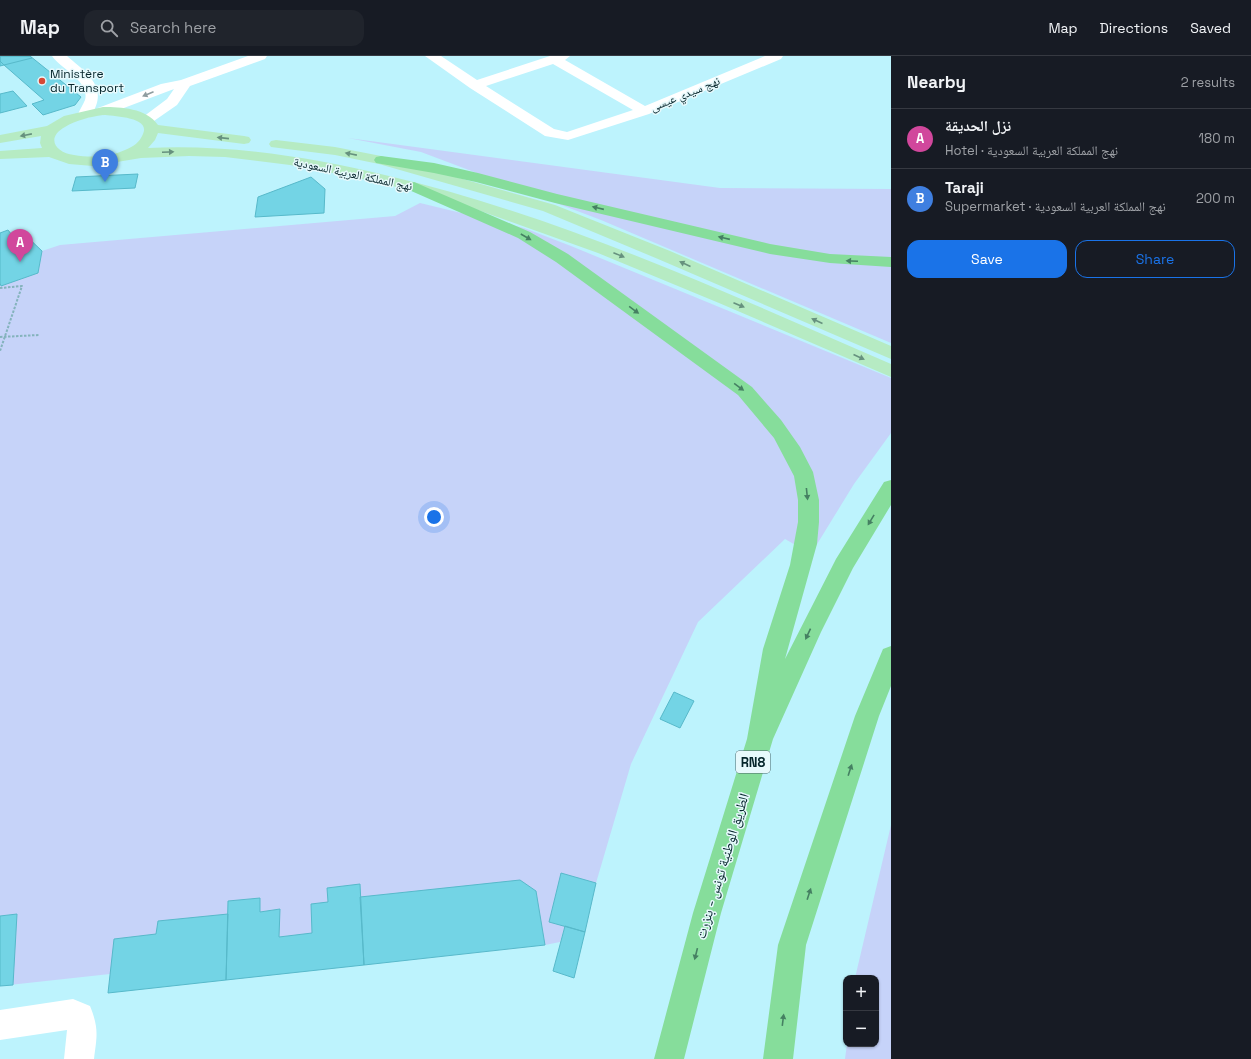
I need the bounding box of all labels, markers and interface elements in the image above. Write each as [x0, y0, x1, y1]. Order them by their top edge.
search box [84, 10, 364, 46]
text: Map [20, 15, 60, 40]
icon: search [98, 17, 120, 39]
text: Search here [130, 18, 216, 37]
text: Map [1048, 19, 1078, 37]
text: Directions [1100, 19, 1168, 37]
text: Saved [1190, 19, 1231, 37]
place label: Ministère du Transport [50, 66, 124, 96]
text: Nearby [907, 71, 966, 93]
street label: نهج سيدي عيسى [648, 73, 723, 117]
text: 2 results [1181, 74, 1235, 91]
marker: Ministère du Transport [37, 76, 47, 86]
one-way arrow [142, 92, 154, 98]
text: نزل الحديقة [945, 116, 1011, 135]
text: A [916, 130, 924, 147]
text: 180 m [1199, 130, 1235, 147]
one-way arrow [20, 132, 32, 138]
one-way arrow [216, 135, 229, 141]
text: Hotel · نهج المملكة العربية السعودية [945, 142, 1118, 159]
pin: B [92, 149, 118, 182]
one-way arrow [162, 149, 175, 155]
one-way arrow [345, 151, 358, 157]
street label: نهج المملكة العربية السعودية [292, 154, 414, 194]
text: Taraji [945, 178, 984, 197]
text: B [916, 190, 924, 207]
text: 200 m [1196, 190, 1235, 207]
text: Supermarket · نهج المملكة العربية السعودية [945, 198, 1166, 215]
one-way arrow [591, 205, 604, 211]
pin: A [7, 229, 33, 262]
one-way arrow [521, 233, 532, 240]
one-way arrow [718, 235, 730, 241]
button: Save [907, 240, 1067, 278]
button: Share [1075, 240, 1235, 278]
one-way arrow [614, 253, 626, 259]
one-way arrow [846, 257, 858, 264]
one-way arrow [678, 260, 690, 266]
one-way arrow [734, 303, 746, 309]
one-way arrow [628, 306, 639, 314]
one-way arrow [811, 318, 822, 324]
one-way arrow [853, 354, 864, 360]
one-way arrow [734, 382, 744, 390]
one-way arrow [804, 487, 810, 500]
your location [424, 507, 444, 527]
one-way arrow [867, 515, 875, 525]
one-way arrow [805, 628, 811, 639]
road number: RN8 [736, 751, 770, 773]
one-way arrow [847, 764, 853, 776]
street label: الطريق الوطنية تونس - بنزرت [691, 791, 754, 941]
one-way arrow [806, 887, 812, 899]
one-way arrow [693, 948, 699, 960]
map controls [843, 975, 879, 1047]
button: + [843, 975, 879, 1011]
button: − [843, 1011, 879, 1047]
one-way arrow [780, 1014, 786, 1026]

